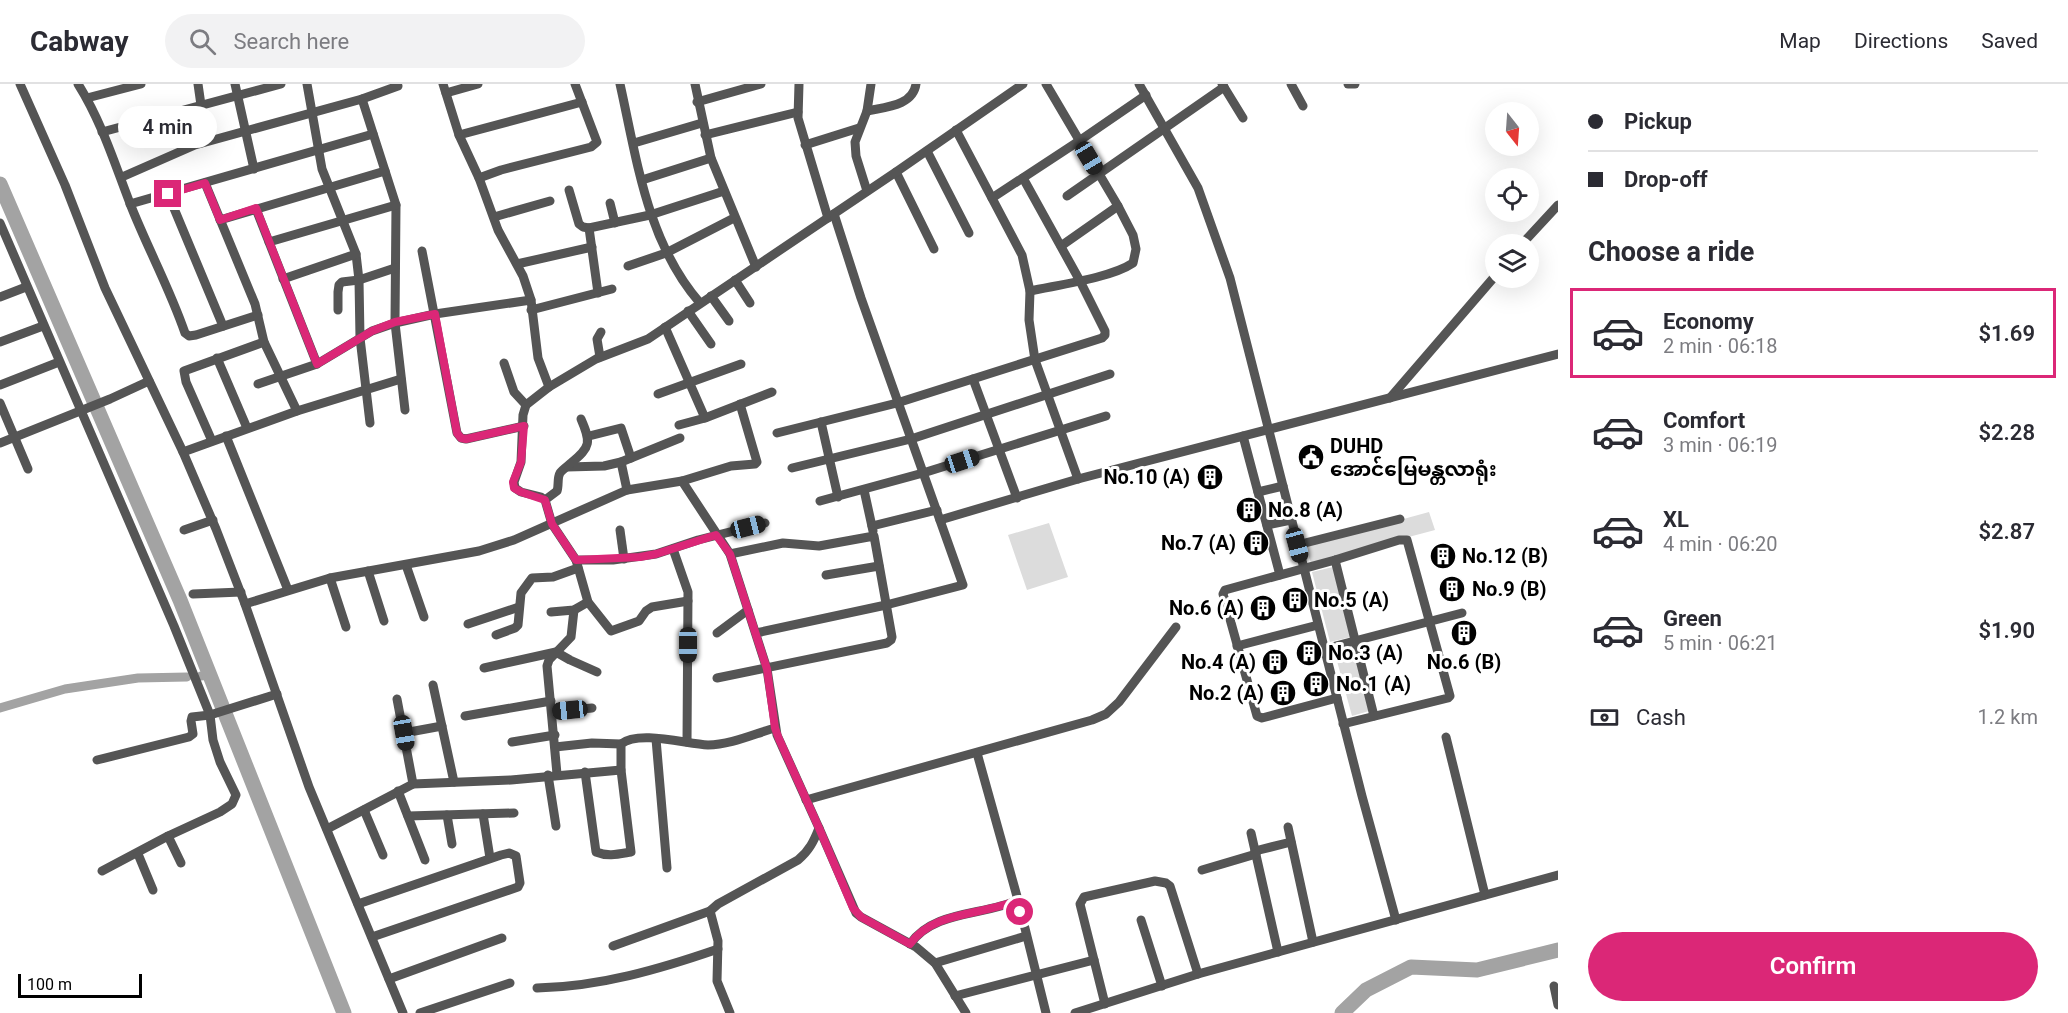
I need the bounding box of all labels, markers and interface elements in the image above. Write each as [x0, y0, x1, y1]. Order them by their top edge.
search box [165, 14, 585, 68]
text: Cabway [30, 25, 129, 58]
icon: search [186, 25, 219, 58]
text: Search here [234, 29, 349, 54]
text: Map [1779, 29, 1821, 53]
text: Directions [1854, 29, 1948, 53]
text: Saved [1981, 29, 2038, 53]
north arrow [1485, 102, 1539, 156]
map controls [1485, 102, 1539, 288]
callout: 4 min [118, 107, 218, 149]
text: Pickup [1624, 109, 1692, 134]
text: 4 min [142, 115, 193, 139]
car [1072, 138, 1106, 178]
text: Drop-off [1624, 167, 1708, 192]
button: locate [1485, 168, 1539, 222]
route end [154, 180, 181, 207]
button: layers [1485, 234, 1539, 288]
text: Choose a ride [1588, 236, 1754, 268]
icon: car [1591, 306, 1645, 360]
text: Economy [1663, 309, 1754, 334]
text: $1.69 [1978, 321, 2035, 346]
text: 2 min · 06:18 [1663, 334, 1778, 358]
icon: car [1591, 405, 1645, 459]
text: Comfort [1663, 408, 1745, 433]
text: $2.28 [1978, 420, 2035, 445]
text: 3 min · 06:19 [1663, 433, 1778, 457]
place label: DUHD အောင်မြေမန္တလာရုံး [1330, 434, 1497, 485]
public building icon: DUHD အောင်မြေမန္တလာရုံး [1296, 442, 1326, 472]
car [942, 447, 982, 475]
building icon: No.10 (A) [1195, 462, 1225, 492]
place label: No.10 (A) [1103, 465, 1190, 489]
building icon: No.8 (A) [1234, 495, 1264, 525]
place label: No.8 (A) [1268, 498, 1343, 522]
icon: car [1591, 504, 1645, 558]
text: XL [1663, 507, 1689, 532]
car [728, 514, 768, 540]
text: $2.87 [1978, 519, 2035, 544]
car [1284, 525, 1310, 565]
building icon: No.7 (A) [1241, 528, 1271, 558]
place label: No.7 (A) [1161, 531, 1236, 555]
text: 4 min · 06:20 [1663, 532, 1778, 556]
building icon: No.12 (B) [1428, 541, 1458, 571]
place label: No.12 (B) [1462, 544, 1548, 568]
building icon: No.9 (B) [1437, 574, 1467, 604]
place label: No.9 (B) [1472, 577, 1546, 601]
building icon: No.5 (A) [1280, 585, 1310, 615]
place label: No.5 (A) [1314, 588, 1389, 612]
building icon: No.6 (A) [1248, 593, 1278, 623]
place label: No.6 (A) [1169, 596, 1244, 620]
icon: car [1591, 603, 1645, 657]
text: Green [1663, 606, 1722, 631]
building icon: No.6 (B) [1449, 618, 1479, 648]
text: $1.90 [1978, 618, 2035, 643]
car [679, 627, 697, 663]
text: 5 min · 06:21 [1663, 631, 1778, 655]
building icon: No.3 (A) [1294, 638, 1324, 668]
place label: No.3 (A) [1328, 641, 1403, 665]
building icon: No.4 (A) [1260, 647, 1290, 677]
place label: No.4 (A) [1181, 650, 1256, 674]
place label: No.6 (B) [1427, 650, 1501, 674]
building icon: No.1 (A) [1301, 669, 1331, 699]
place label: No.1 (A) [1336, 672, 1411, 696]
building icon: No.2 (A) [1268, 678, 1298, 708]
place label: No.2 (A) [1189, 681, 1264, 705]
car [551, 699, 589, 721]
icon: cash [1588, 701, 1621, 734]
text: Cash [1636, 705, 1686, 730]
text: 1.2 km [1978, 705, 2038, 729]
car [392, 714, 416, 752]
route start [1006, 898, 1033, 925]
button: Confirm [1588, 932, 2038, 1001]
scale bar [18, 971, 142, 998]
text: 100 m [27, 975, 72, 994]

